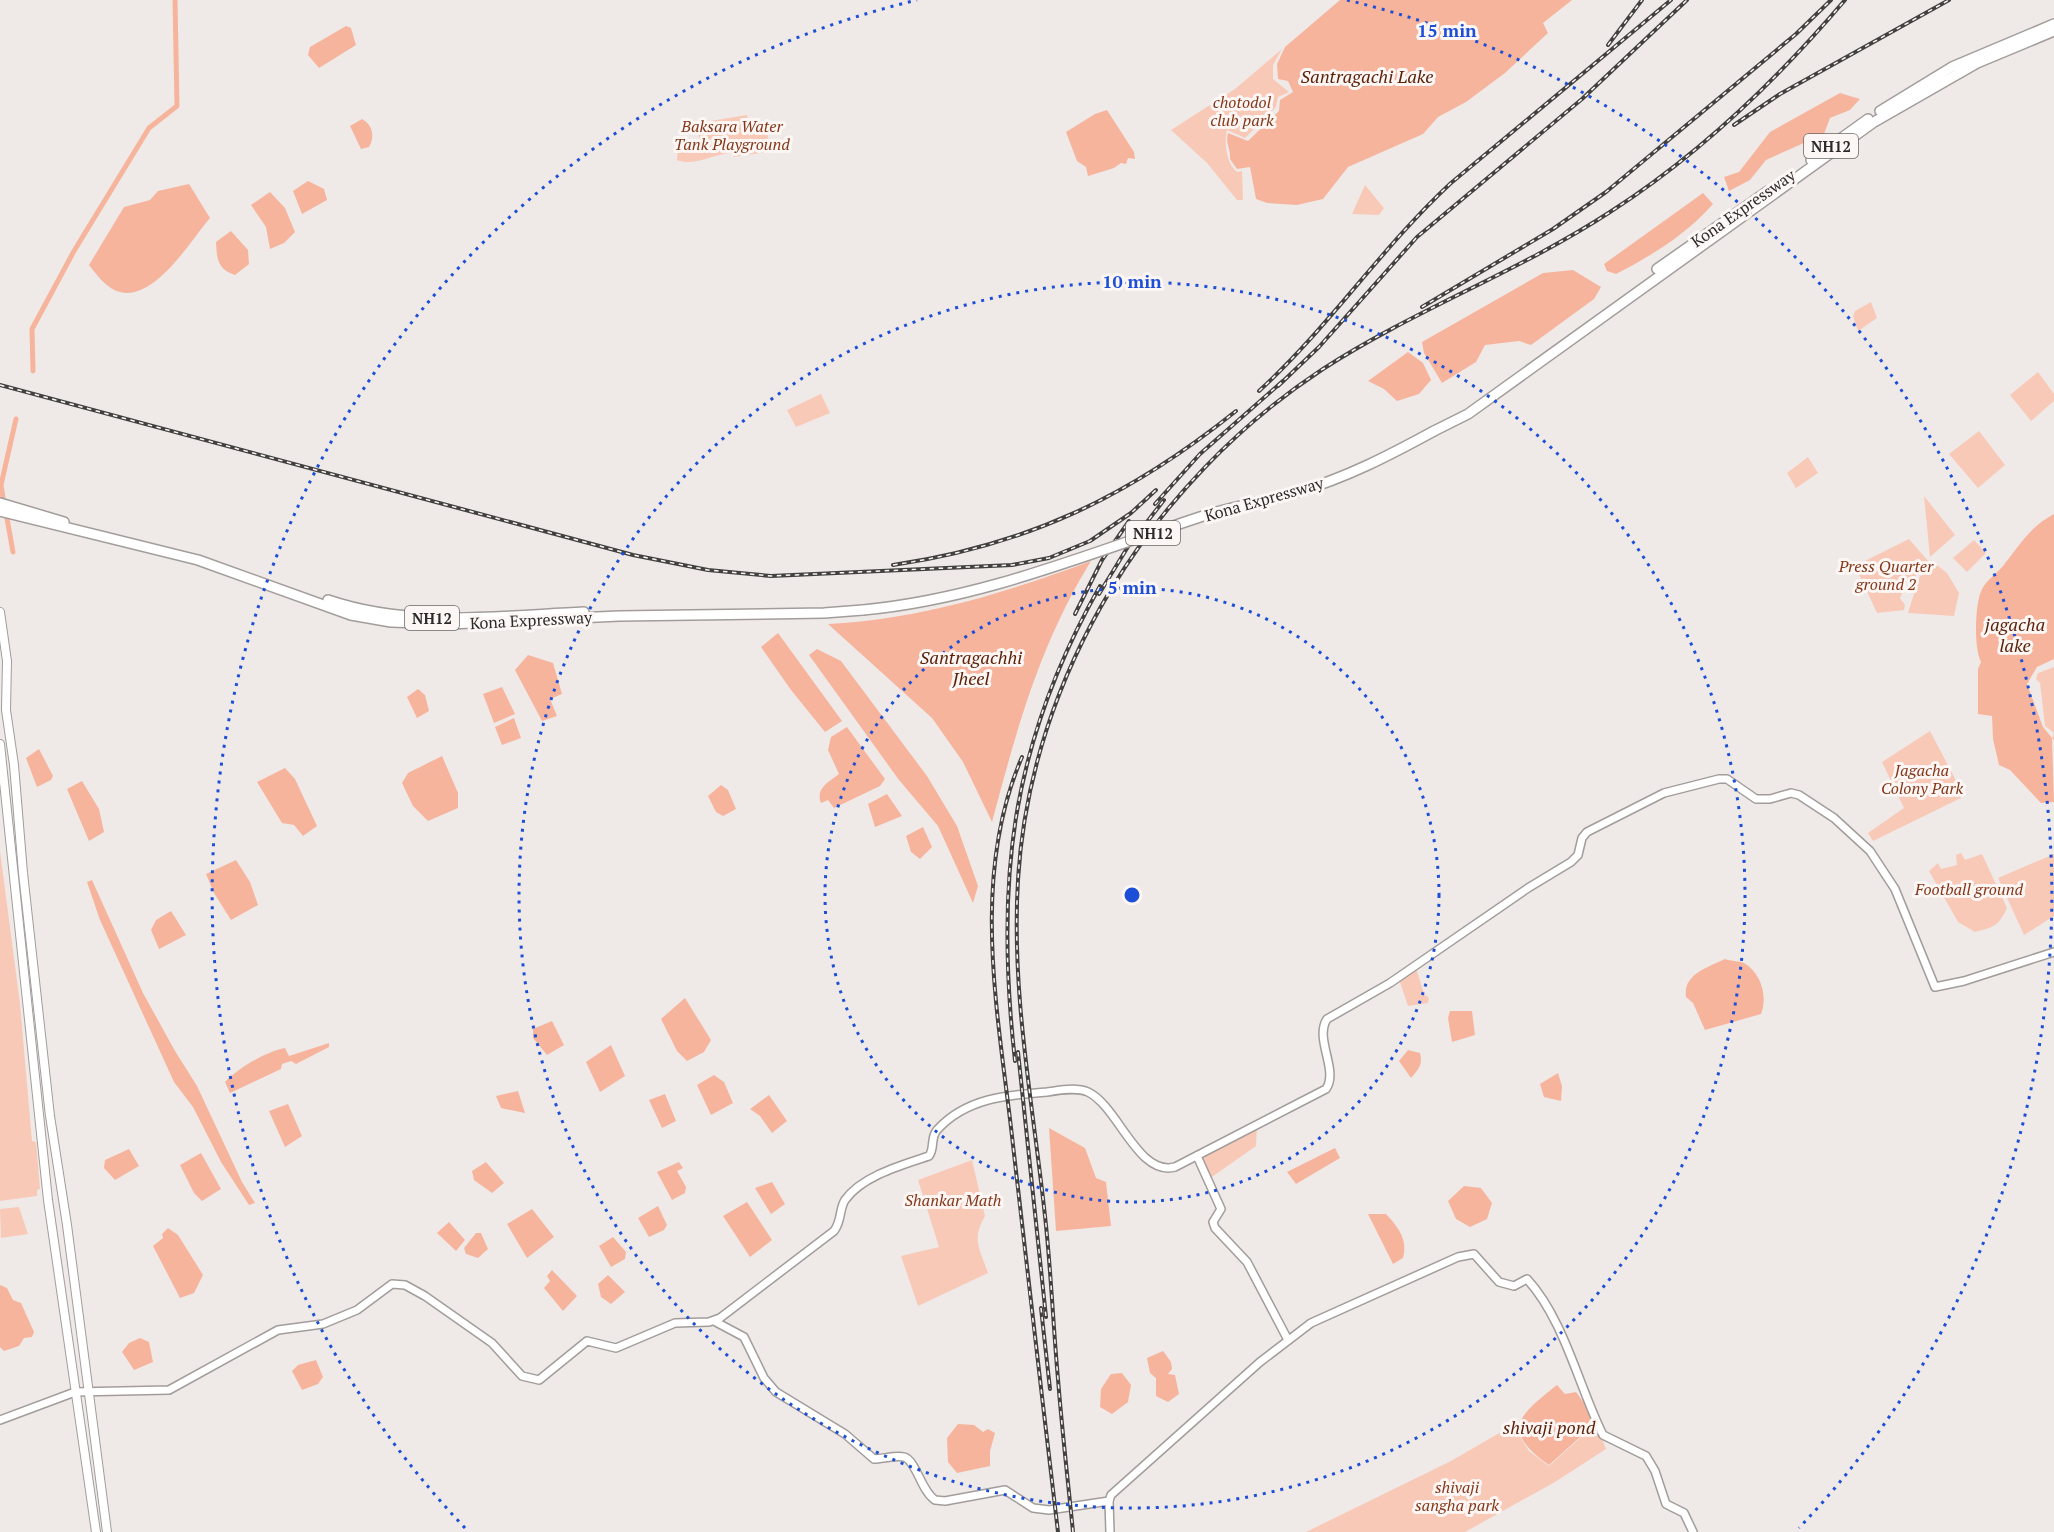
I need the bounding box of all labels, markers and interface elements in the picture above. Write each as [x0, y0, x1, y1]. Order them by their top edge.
text: 15 min [1417, 18, 1477, 42]
water label: Santragachi Lake [1301, 64, 1433, 88]
park label: chotodol club park [1210, 91, 1274, 131]
park label: Baksara Water Tank Playground [674, 115, 790, 155]
road number: NH12 [1804, 134, 1858, 158]
street label: Kona Expressway [1687, 163, 1800, 252]
text: 10 min [1102, 269, 1162, 293]
street label: Kona Expressway [1202, 471, 1327, 526]
road number: NH12 [1126, 521, 1180, 545]
park label: Press Quarter ground 2 [1838, 555, 1934, 595]
text: 5 min [1107, 575, 1157, 599]
road number: NH12 [405, 606, 459, 630]
street label: Kona Expressway [469, 606, 594, 634]
water label: jagacha lake [1983, 612, 2045, 657]
water label: Santragachhi Jheel [920, 645, 1022, 690]
park label: Jagacha Colony Park [1881, 759, 1963, 799]
park label: Football ground [1914, 878, 2024, 900]
centre of rings [1122, 885, 1142, 905]
park label: Shankar Math [905, 1189, 1001, 1211]
water label: shivaji pond [1503, 1415, 1596, 1439]
park label: shivaji sangha park [1415, 1476, 1499, 1516]

